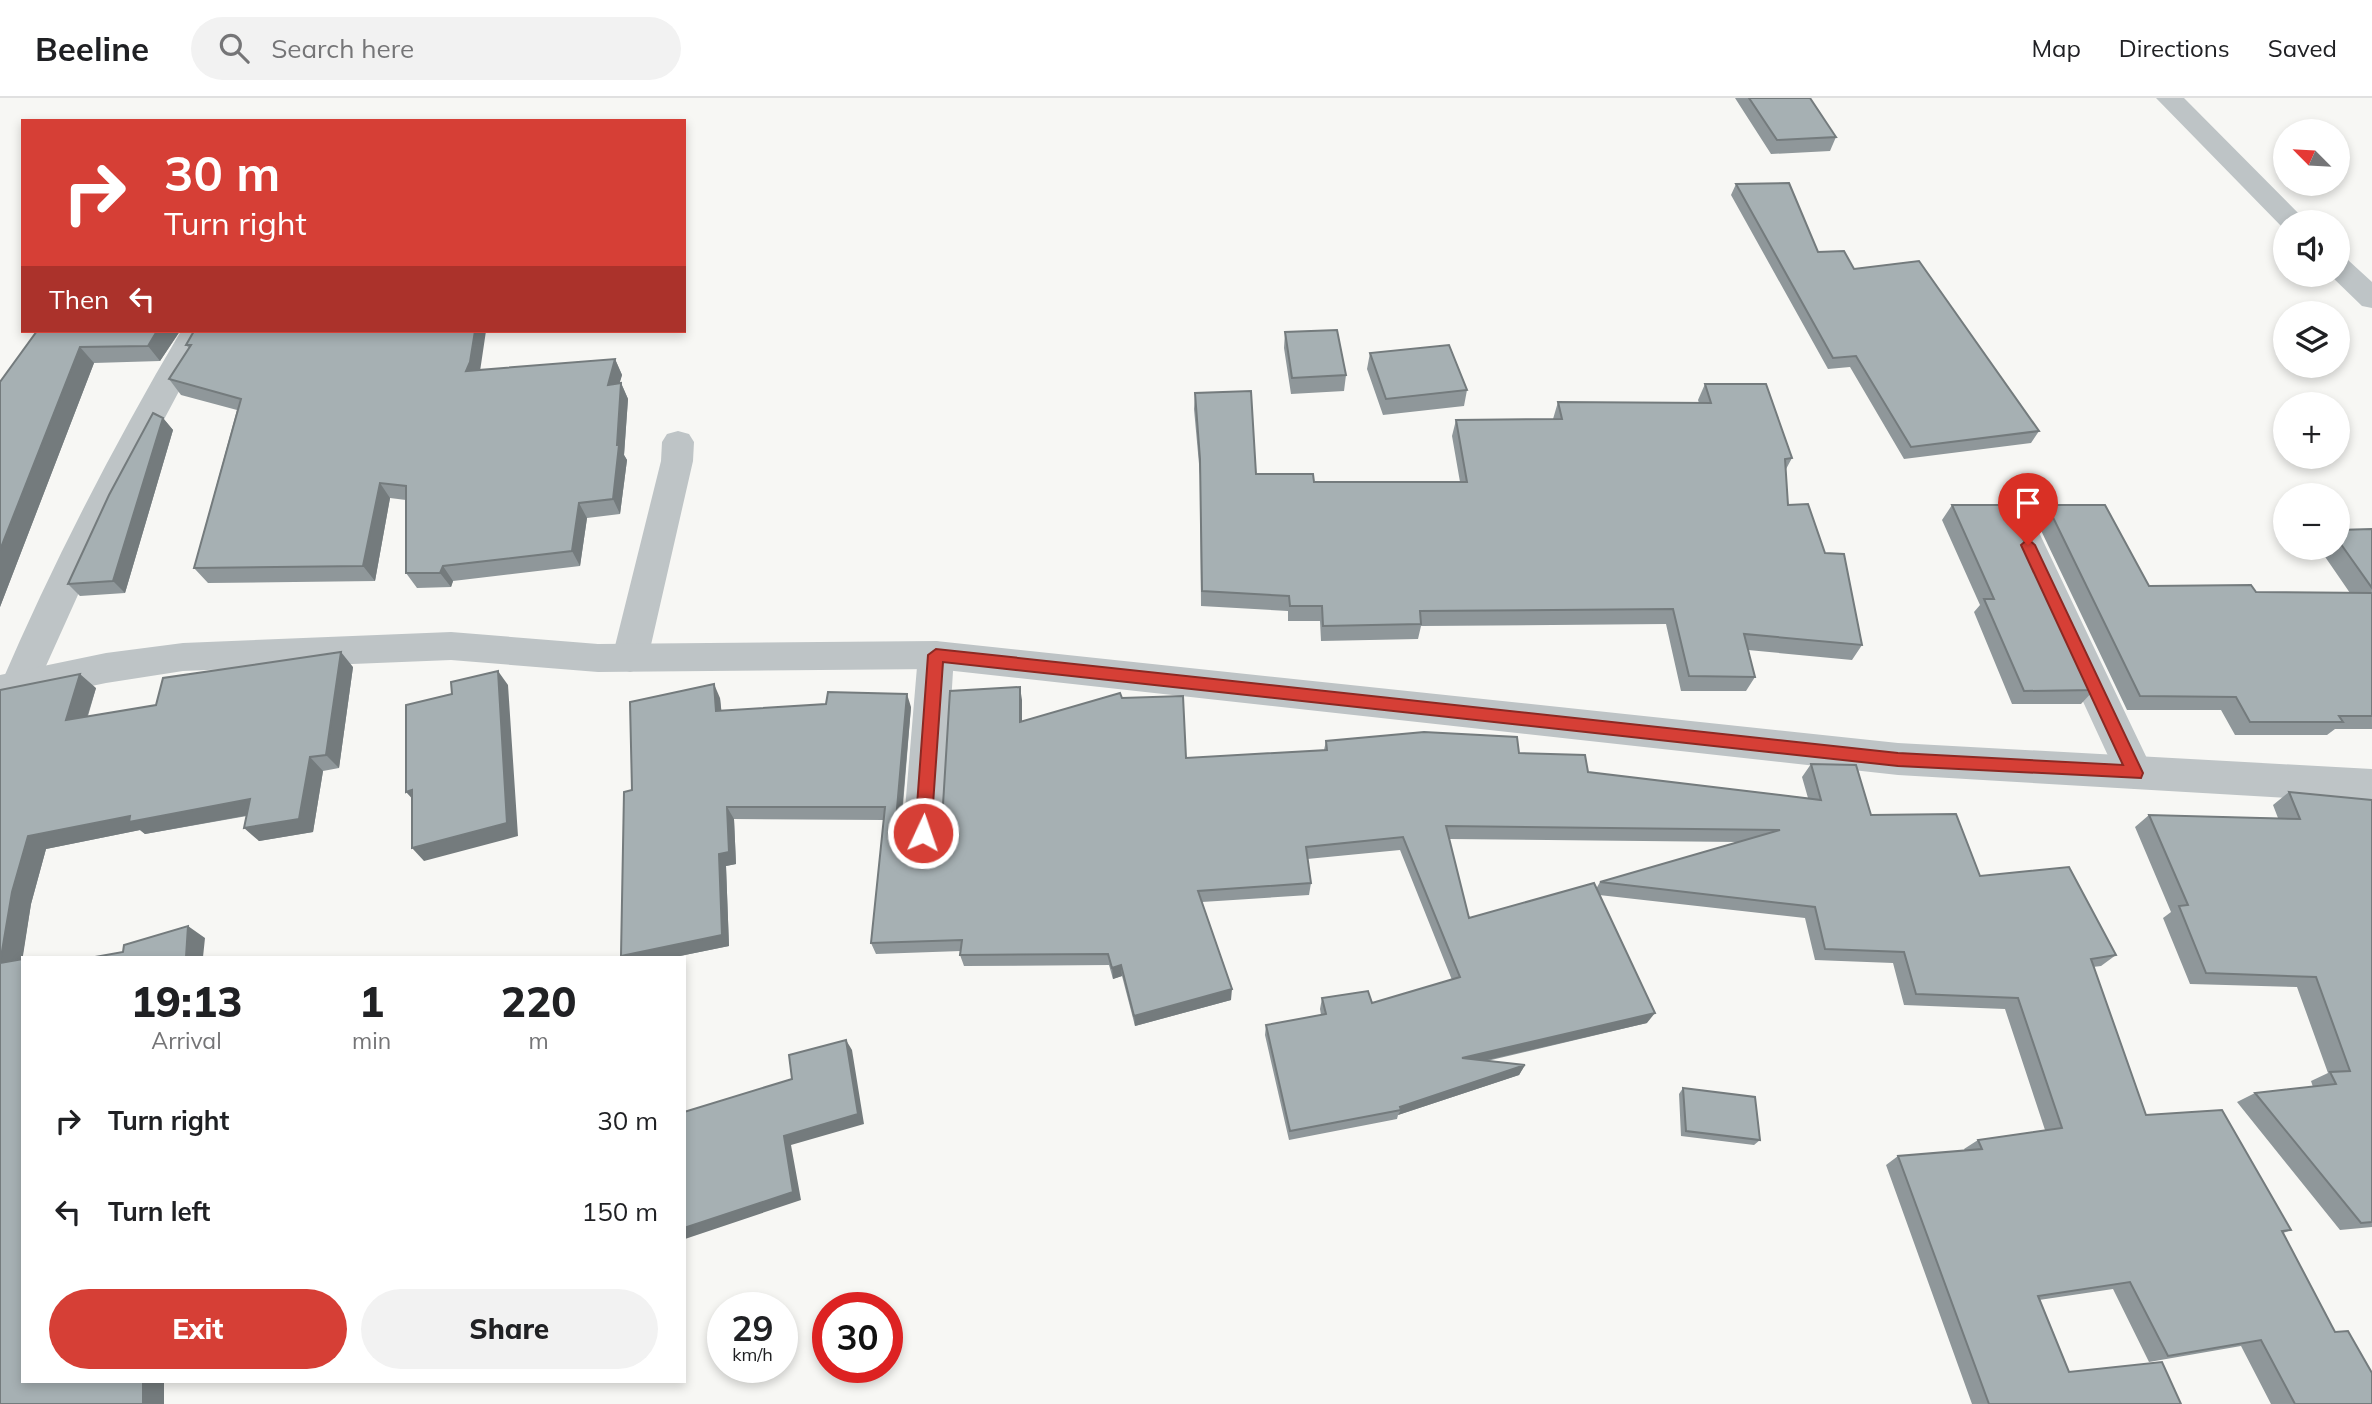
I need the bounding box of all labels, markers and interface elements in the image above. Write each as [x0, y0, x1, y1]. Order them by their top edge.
search box [191, 17, 681, 80]
text: Beeline [35, 28, 149, 69]
icon: search [215, 29, 253, 67]
text: Search here [271, 32, 414, 65]
text: Map [2031, 33, 2081, 63]
text: Directions [2119, 33, 2230, 63]
text: Saved [2268, 33, 2337, 63]
north arrow [2273, 119, 2350, 196]
map controls [2273, 119, 2350, 560]
text: 30 m [164, 142, 280, 203]
icon: right [49, 147, 140, 238]
text: Turn right [164, 203, 307, 243]
button: sound [2273, 210, 2350, 287]
icon: left [123, 280, 161, 318]
text: Then [49, 283, 109, 316]
button: layers [2273, 301, 2350, 378]
button: + [2273, 392, 2350, 469]
pin [1998, 473, 2058, 545]
button: − [2273, 483, 2350, 560]
icon: arrive [2009, 484, 2047, 522]
position arrow [886, 796, 960, 870]
text: 19:13 [131, 975, 242, 1028]
text: 1 [359, 975, 384, 1028]
text: 220 [501, 975, 576, 1028]
text: Arrival [151, 1026, 222, 1055]
text: min [352, 1026, 391, 1055]
text: m [528, 1026, 549, 1055]
icon: right [49, 1102, 87, 1140]
text: Turn right [108, 1104, 229, 1137]
text: 30 m [597, 1104, 658, 1137]
icon: left [49, 1193, 87, 1231]
text: Turn left [108, 1195, 210, 1228]
text: 150 m [582, 1195, 658, 1228]
button: Exit [49, 1289, 347, 1369]
button: Share [361, 1289, 658, 1369]
speed limit sign: 30 [812, 1292, 903, 1383]
text: 29 [731, 1306, 774, 1350]
text: km/h [732, 1343, 773, 1366]

